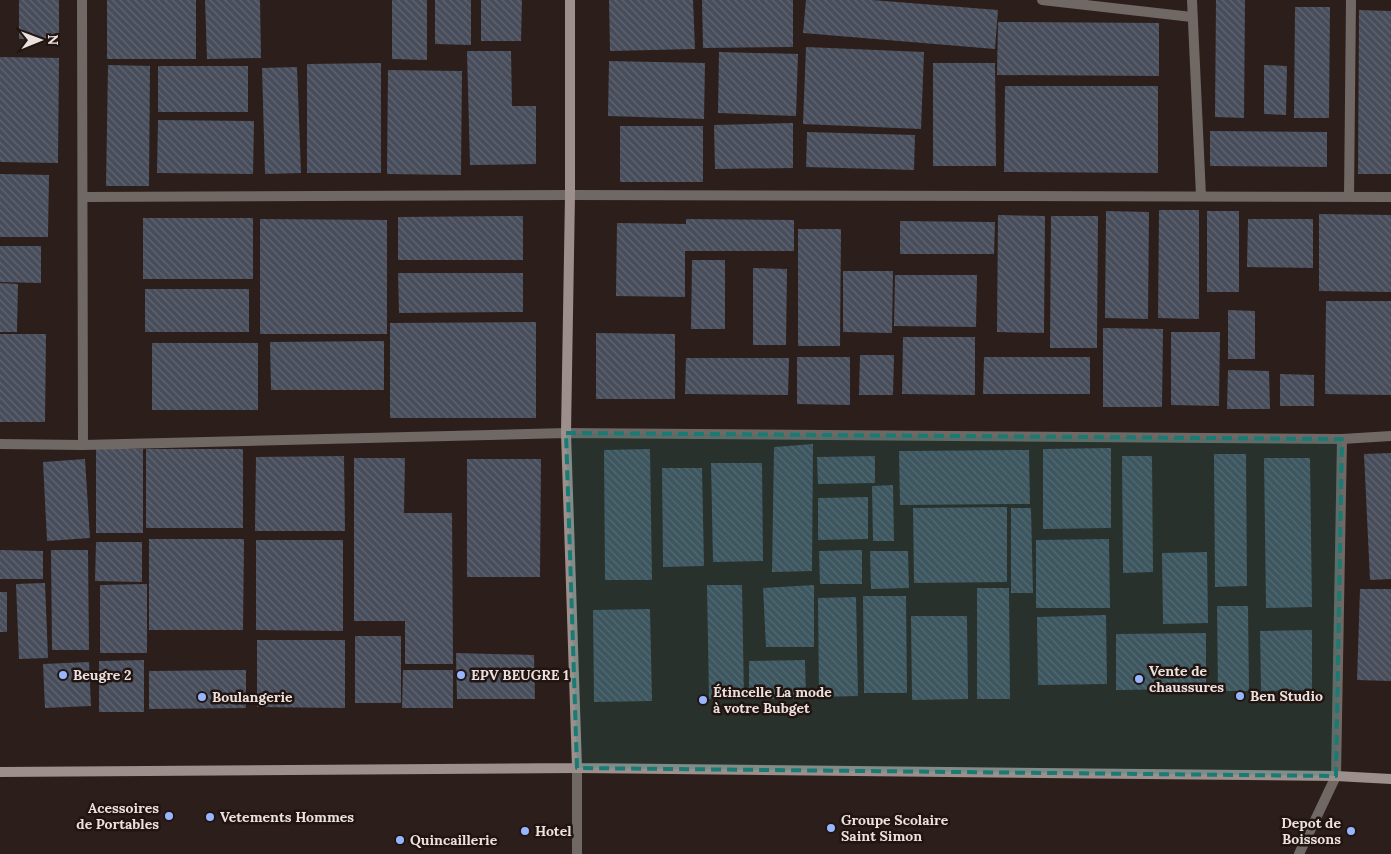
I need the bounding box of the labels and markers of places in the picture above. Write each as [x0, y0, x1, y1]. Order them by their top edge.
place label: Vente de chaussures [1149, 662, 1224, 696]
place label: Beugre 2 [73, 666, 132, 684]
place label: EPV BEUGRE 1 [471, 666, 569, 684]
marker: Beugre 2 [57, 669, 69, 681]
marker: EPV BEUGRE 1 [455, 669, 467, 681]
marker: Vente de chaussures [1133, 673, 1145, 685]
place label: Étincelle La mode à votre Bubget [713, 683, 832, 717]
place label: Ben Studio [1250, 687, 1323, 705]
place label: Boulangerie [212, 688, 293, 706]
marker: Ben Studio [1234, 690, 1246, 702]
marker: Boulangerie [196, 691, 208, 703]
marker: Étincelle La mode à votre Bubget [697, 694, 709, 706]
place label: Acessoires de Portables [76, 799, 159, 833]
place label: Vetements Hommes [220, 808, 354, 826]
marker: Acessoires de Portables [163, 810, 175, 822]
marker: Vetements Hommes [204, 811, 216, 823]
place label: Groupe Scolaire Saint Simon [841, 811, 949, 845]
place label: Depot de Boissons [1281, 814, 1341, 848]
place label: Hotel [535, 822, 572, 840]
marker: Groupe Scolaire Saint Simon [825, 822, 837, 834]
marker: Hotel [519, 825, 531, 837]
marker: Depot de Boissons [1345, 825, 1357, 837]
place label: Quincaillerie [410, 831, 498, 849]
marker: Quincaillerie [394, 834, 406, 846]

